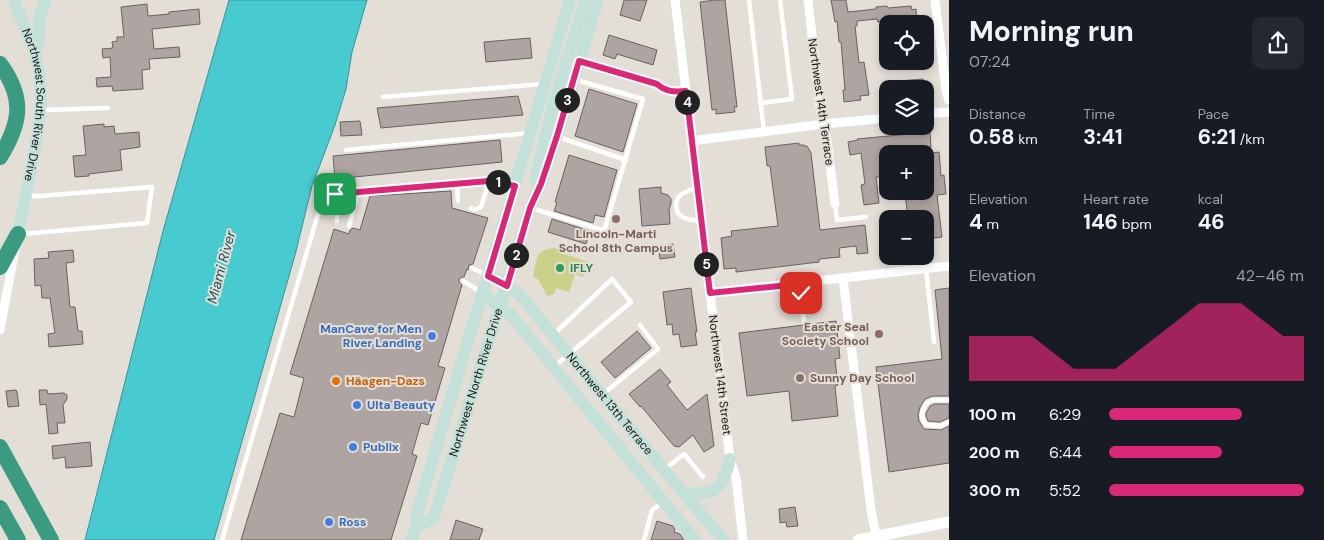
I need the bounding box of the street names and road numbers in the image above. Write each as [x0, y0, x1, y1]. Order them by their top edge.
street label: Northwest South River Drive [18, 26, 49, 183]
street label: Northwest 14th Terrace [804, 37, 838, 167]
street label: Northwest North River Drive [445, 306, 506, 459]
street label: Northwest 14th Street [705, 314, 735, 436]
street label: Northwest 13th Terrace [563, 349, 657, 459]

